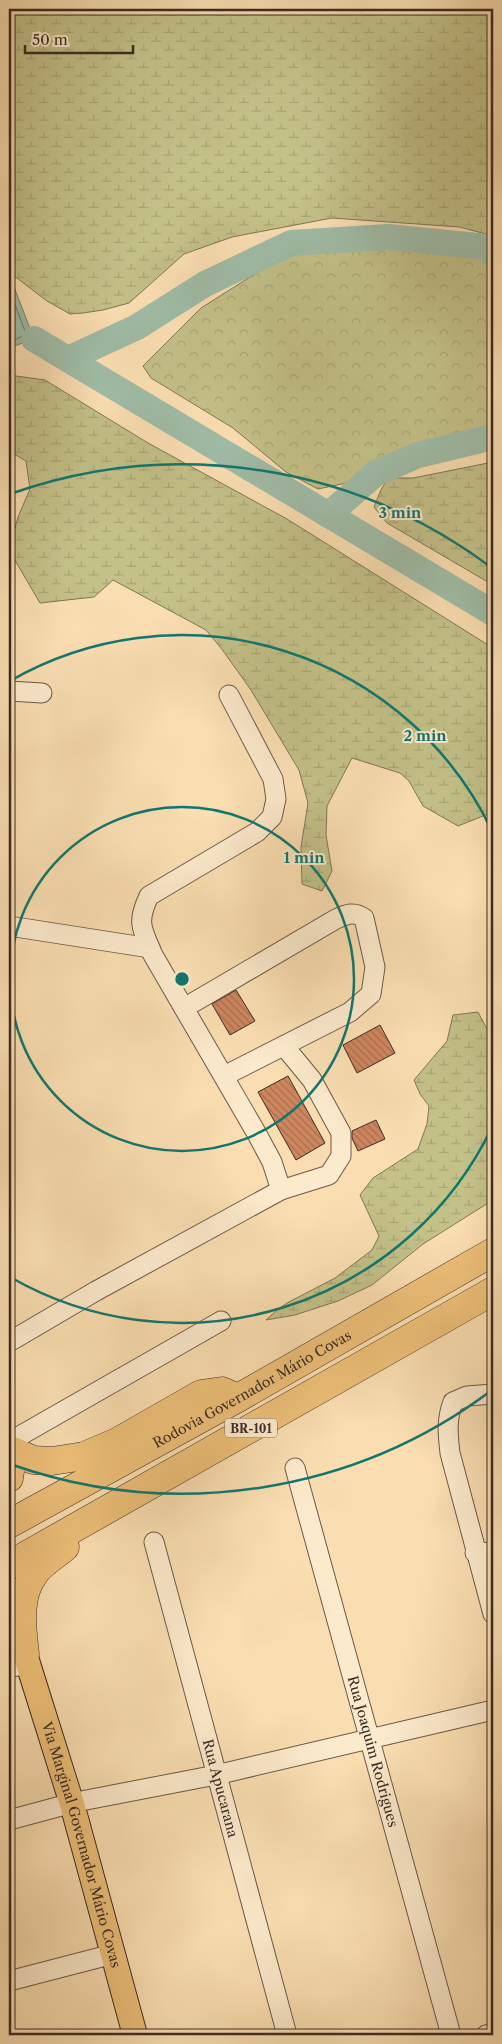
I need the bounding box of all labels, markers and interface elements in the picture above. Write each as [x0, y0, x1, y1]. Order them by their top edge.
scale bar [25, 22, 132, 54]
text: 50 m [32, 30, 68, 49]
text: 3 min [379, 503, 422, 522]
text: 2 min [403, 726, 447, 745]
text: 1 min [283, 848, 325, 867]
centre of rings [173, 970, 191, 988]
street label: Rodovia Governador Mário Covas [150, 1326, 354, 1452]
road number: BR-101 [225, 1419, 277, 1438]
street label: Rua Joaquim Rodrigues [344, 1674, 402, 1829]
street label: Via Marginal Governador Mário Covas [37, 1719, 125, 1970]
street label: Rua Apucarana [199, 1737, 242, 1840]

